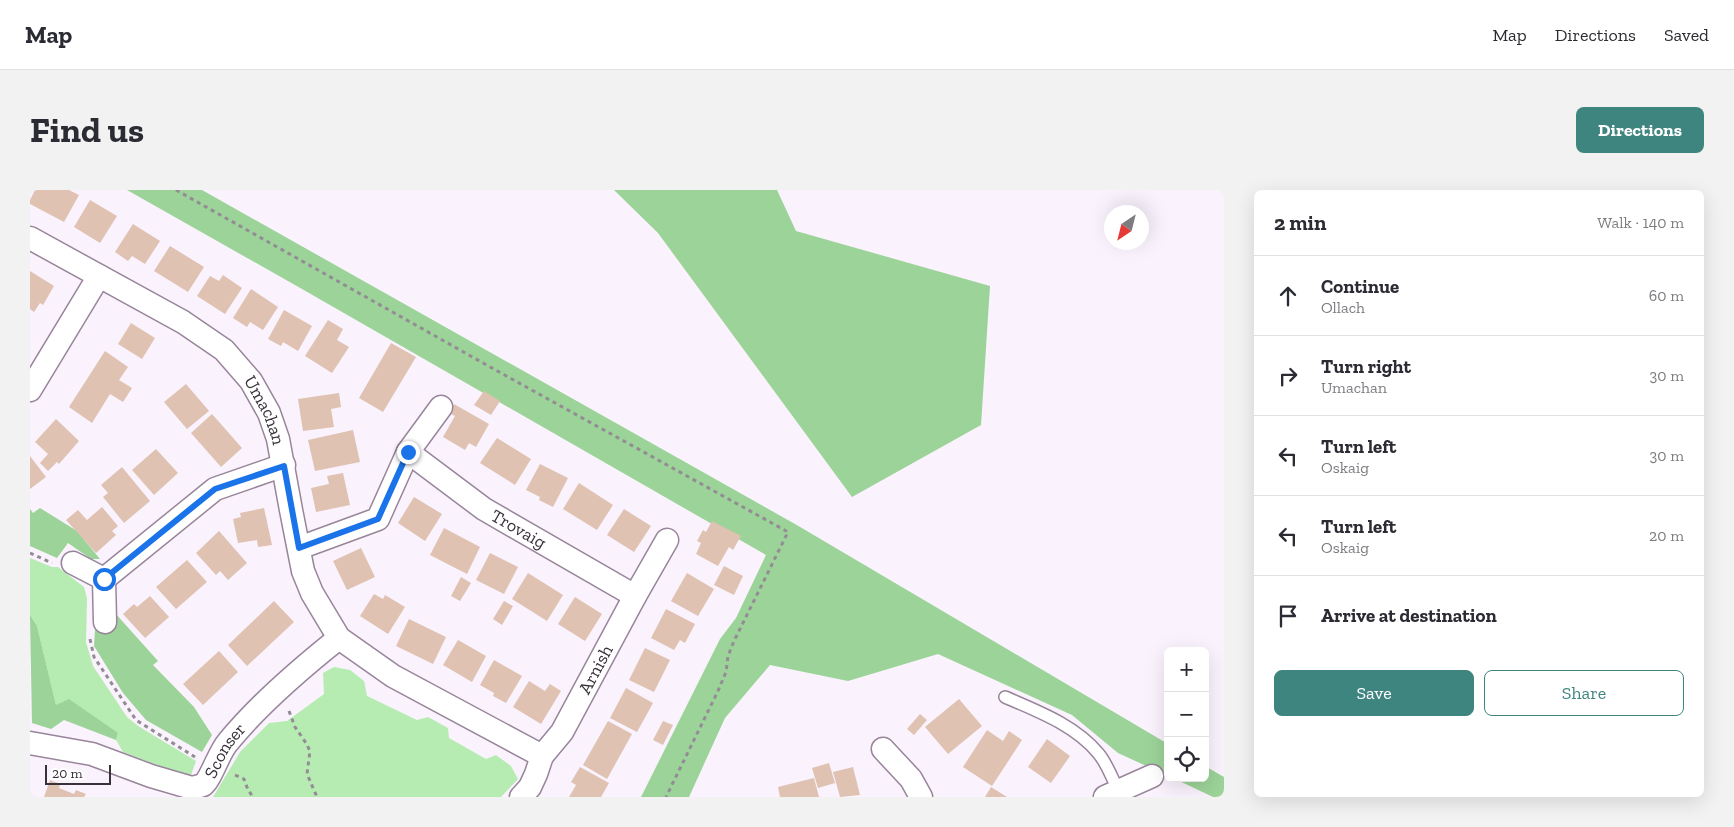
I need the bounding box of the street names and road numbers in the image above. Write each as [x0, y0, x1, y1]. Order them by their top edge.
street label: Umachan [239, 372, 290, 447]
street label: Trovaig [487, 504, 550, 554]
street label: Arnish [573, 641, 618, 698]
street label: Sconser [199, 718, 250, 782]

